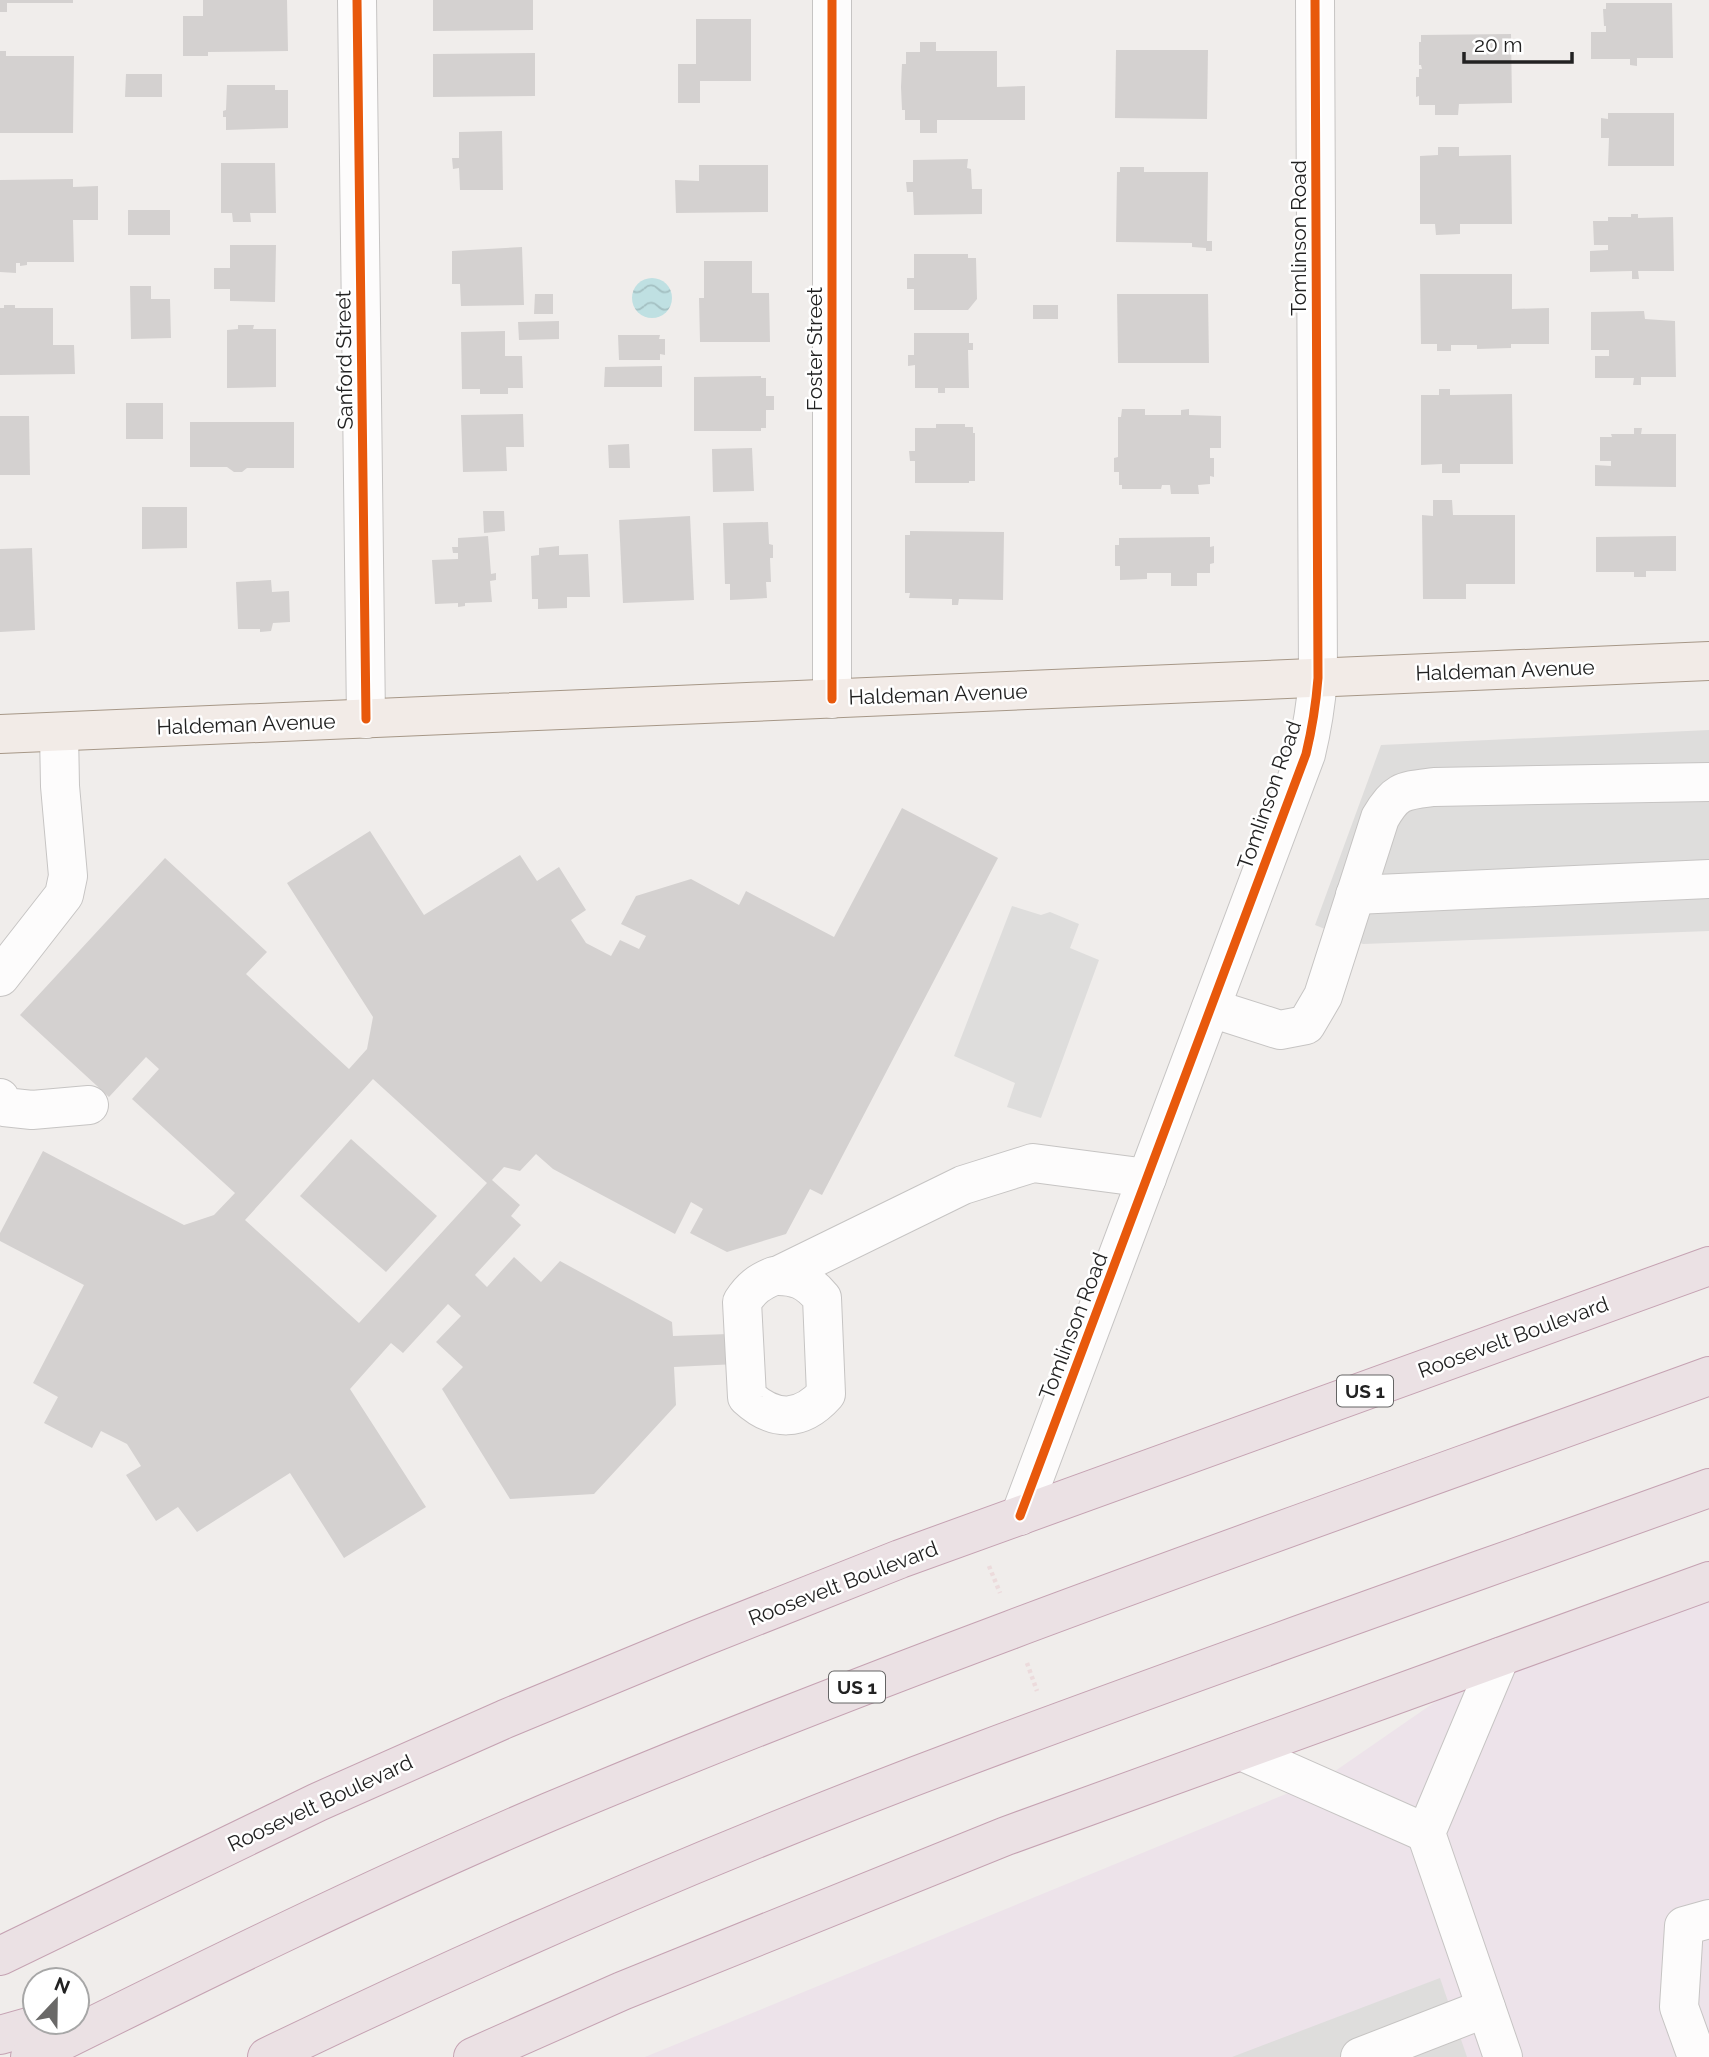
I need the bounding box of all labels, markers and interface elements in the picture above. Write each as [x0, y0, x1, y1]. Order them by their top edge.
scale bar [1464, 21, 1572, 65]
text: 20 m [1474, 32, 1522, 57]
street label: Tomlinson Road [1286, 160, 1311, 316]
street label: Foster Street [802, 287, 827, 411]
street label: Sanford Street [330, 290, 358, 430]
street label: Haldeman Avenue [1415, 654, 1595, 686]
street label: Haldeman Avenue [848, 678, 1028, 710]
street label: Haldeman Avenue [156, 708, 336, 740]
street label: Tomlinson Road [1232, 717, 1306, 873]
street label: Tomlinson Road [1033, 1249, 1113, 1403]
street label: Roosevelt Boulevard [1414, 1291, 1612, 1383]
road number: US 1 [1337, 1376, 1393, 1406]
street label: Roosevelt Boulevard [745, 1535, 941, 1631]
road number: US 1 [829, 1672, 885, 1702]
street label: Roosevelt Boulevard [224, 1749, 416, 1857]
north arrow [21, 1966, 91, 2036]
text: N [52, 1972, 73, 1998]

